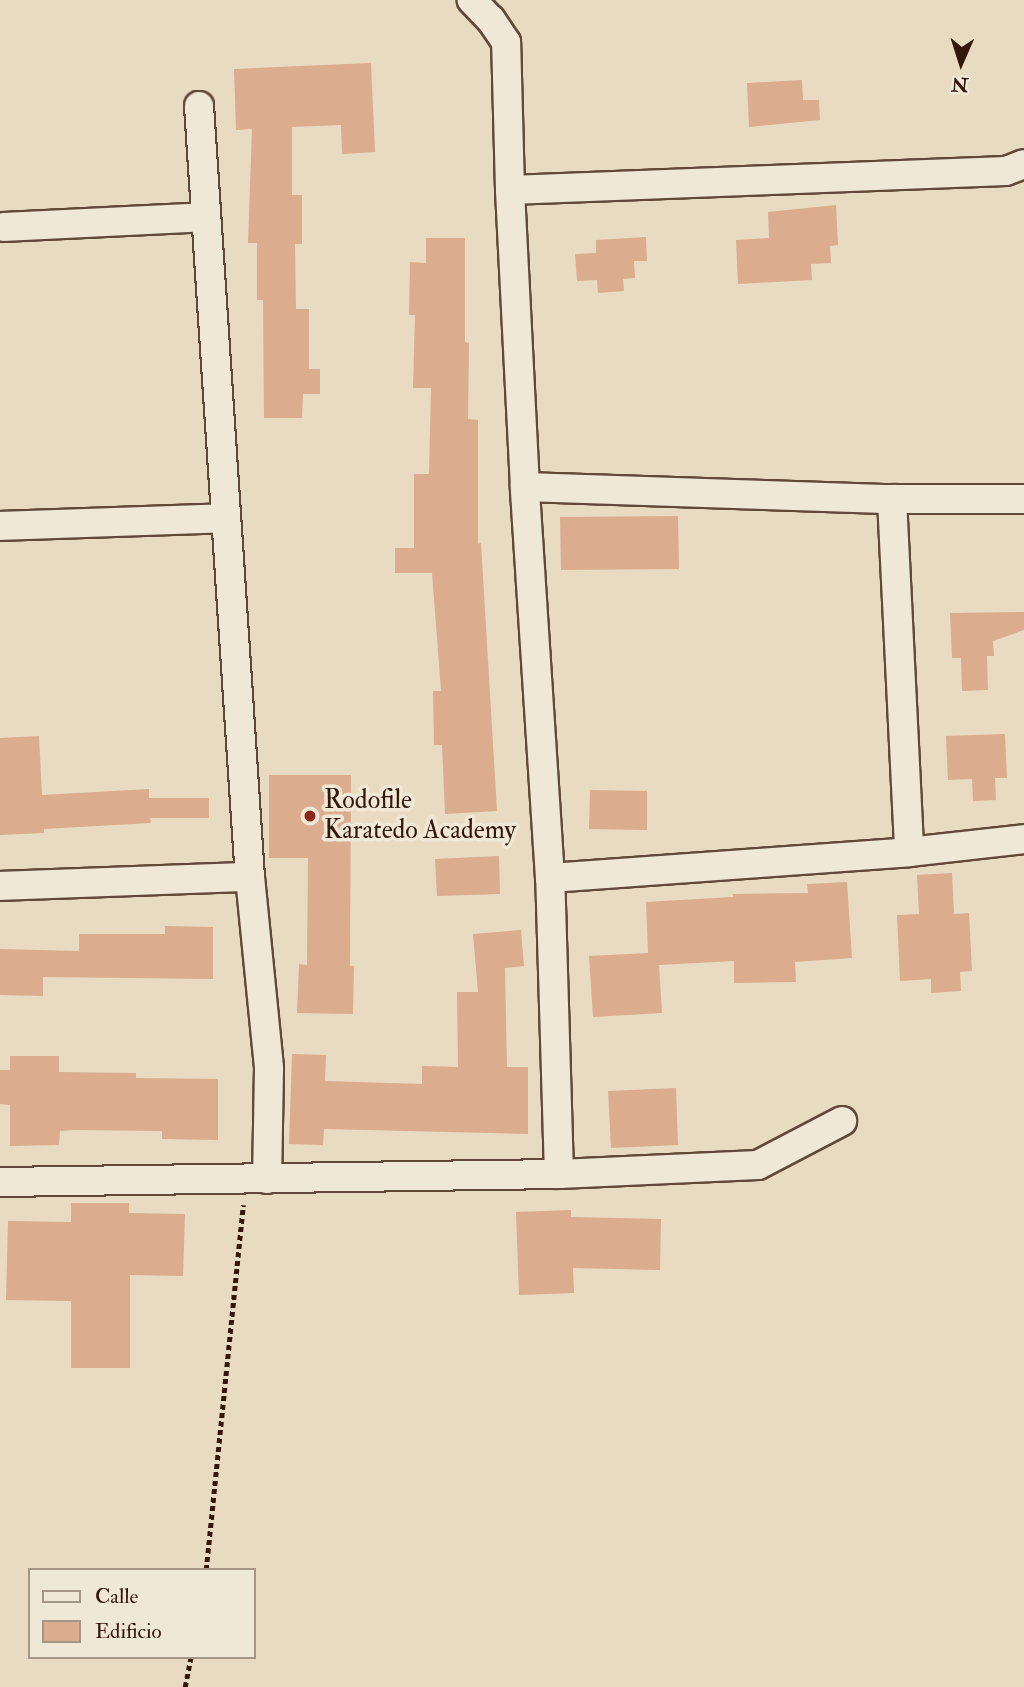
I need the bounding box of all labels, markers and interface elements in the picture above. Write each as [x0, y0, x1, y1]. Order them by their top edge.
north arrow [926, 28, 996, 98]
text: N [951, 72, 969, 96]
place label: Rodofile Karatedo Academy [324, 785, 516, 846]
marker: Rodofile Karatedo Academy [302, 808, 318, 824]
legend [28, 1568, 256, 1659]
text: Calle [95, 1583, 138, 1610]
text: Edificio [95, 1618, 162, 1645]

